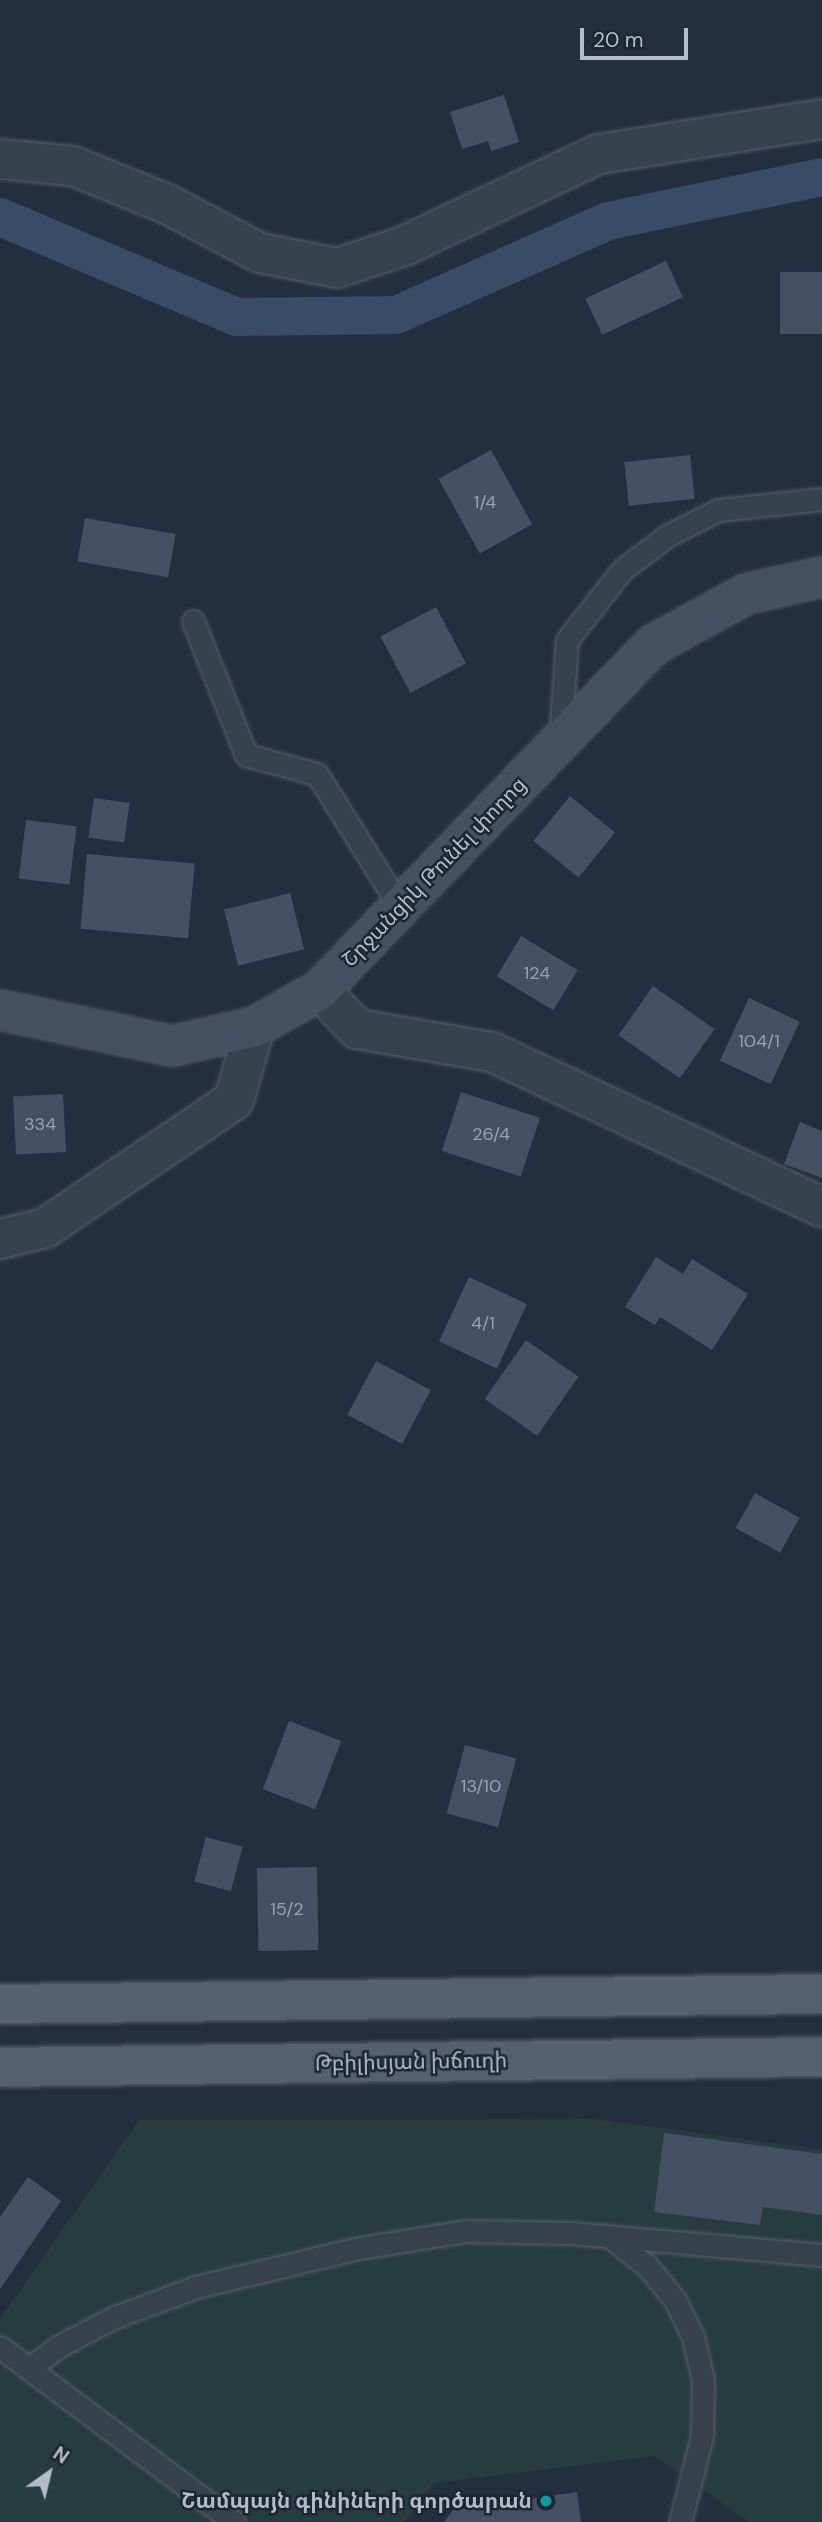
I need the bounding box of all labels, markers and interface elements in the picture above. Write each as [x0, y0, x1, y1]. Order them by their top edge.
scale bar [584, 14, 692, 58]
text: 20 m [593, 26, 644, 54]
house number: 1/4 [474, 491, 496, 513]
street label: Շրջանցիկ Թունել փողոց [337, 772, 531, 972]
house number: 124 [524, 962, 550, 984]
house number: 104/1 [738, 1030, 780, 1052]
house number: 334 [24, 1113, 56, 1135]
house number: 26/4 [472, 1123, 510, 1145]
house number: 4/1 [471, 1312, 495, 1334]
house number: 13/10 [461, 1775, 501, 1797]
house number: 15/2 [270, 1898, 304, 1920]
street label: Թբիլիսյան խճուղի [315, 2048, 507, 2076]
north arrow [14, 2438, 84, 2508]
text: N [48, 2441, 74, 2469]
place label: Շամպայն գինիների գործարան [181, 2488, 532, 2514]
marker: Շամպայն գինիների գործարան [538, 2493, 554, 2509]

